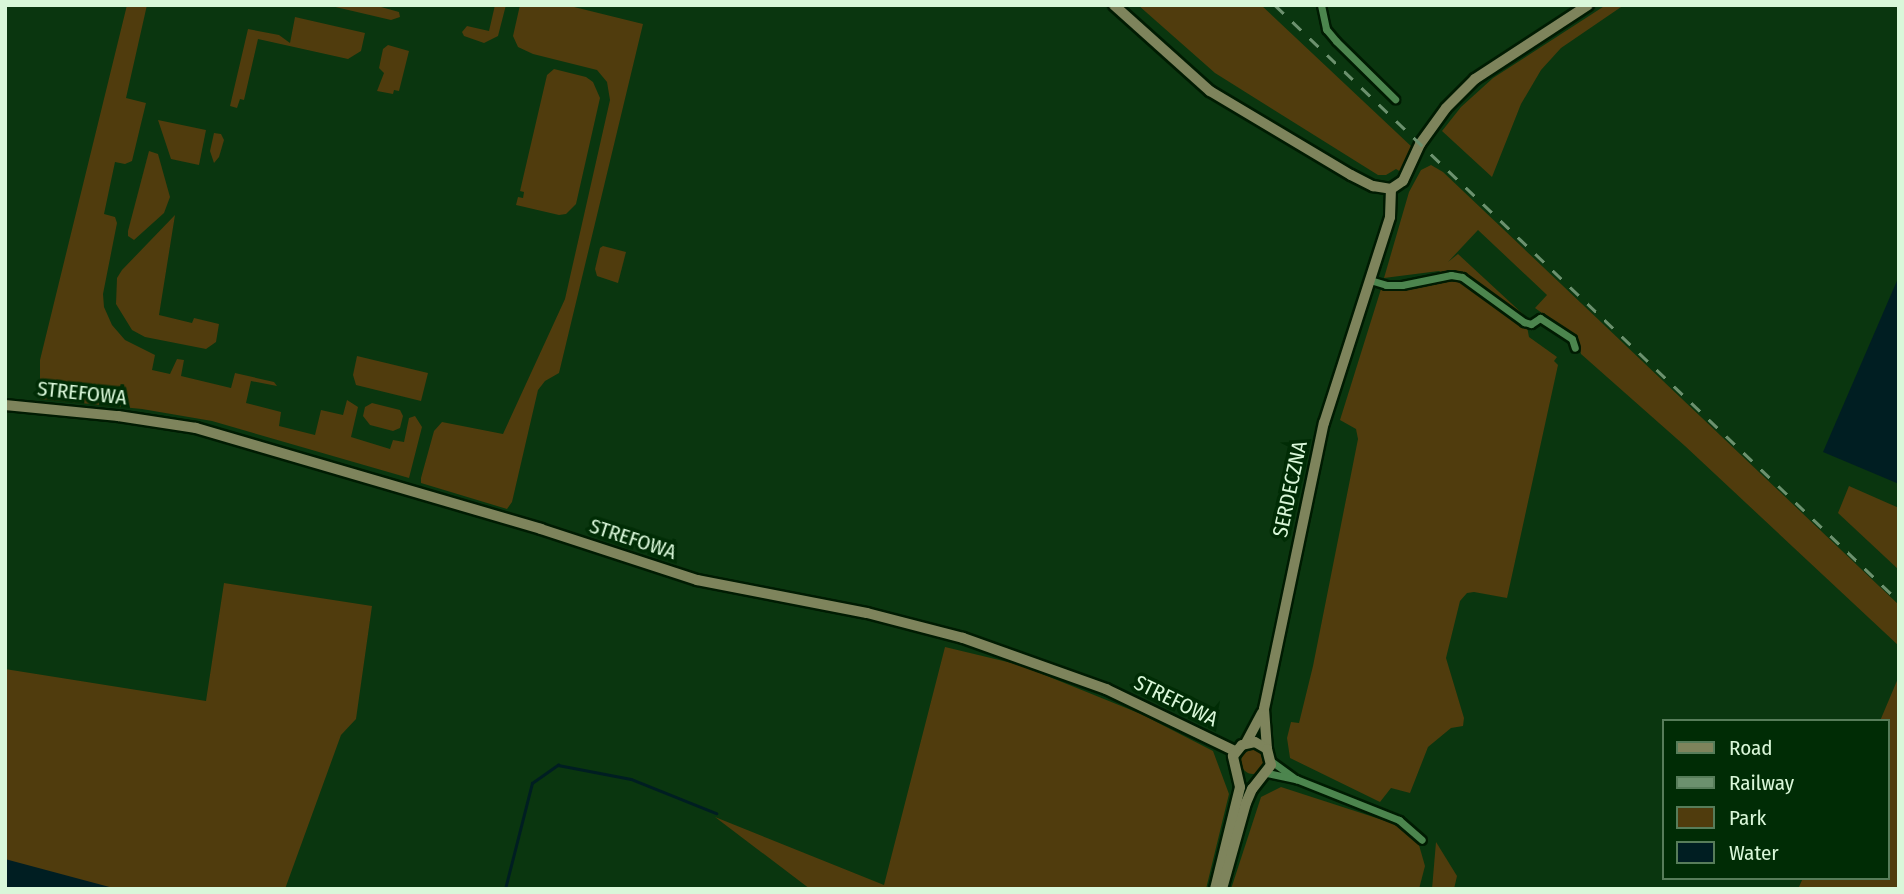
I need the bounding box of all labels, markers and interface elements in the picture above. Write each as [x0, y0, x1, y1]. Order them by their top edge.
street label: STREFOWA [36, 376, 128, 410]
street label: SERDECZNA [1268, 439, 1312, 539]
street label: STREFOWA [586, 513, 680, 565]
street label: STREFOWA [1130, 670, 1222, 732]
legend [1662, 719, 1890, 880]
text: Road [1729, 735, 1773, 761]
text: Railway [1729, 770, 1794, 796]
text: Park [1729, 805, 1766, 831]
text: Water [1729, 840, 1779, 866]

